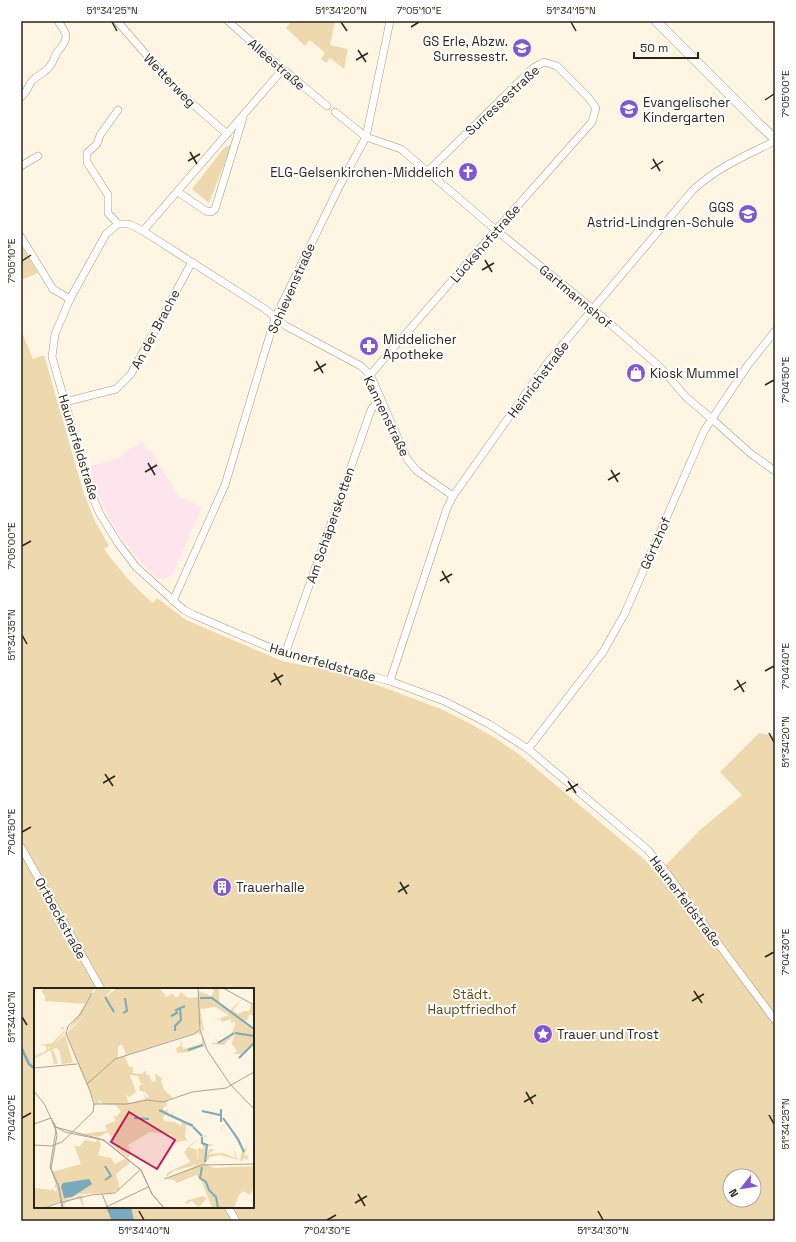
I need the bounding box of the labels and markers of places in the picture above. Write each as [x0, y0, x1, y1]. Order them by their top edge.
place label: GS Erle, Abzw. Surressestr. [423, 33, 508, 65]
school or university icon: GS Erle, Abzw. Surressestr. [511, 37, 533, 59]
place label: Evangelischer Kindergarten [643, 94, 730, 126]
school or university icon: Evangelischer Kindergarten [618, 98, 640, 120]
church icon: ELG-Gelsenkirchen-Middelich [457, 161, 479, 183]
place label: ELG-Gelsenkirchen-Middelich [270, 164, 454, 181]
place label: GGS Astrid-Lindgren-Schule [587, 199, 734, 231]
school or university icon: GGS Astrid-Lindgren-Schule [737, 203, 759, 225]
place label: Middelicher Apotheke [383, 331, 457, 363]
pharmacy icon: Middelicher Apotheke [358, 335, 380, 357]
shop icon: Kiosk Mummel [625, 362, 647, 384]
place label: Kiosk Mummel [650, 365, 739, 382]
building icon: Trauerhalle [211, 876, 233, 898]
place label: Trauerhalle [236, 879, 305, 896]
place icon: Trauer und Trost [532, 1023, 554, 1045]
place label: Trauer und Trost [557, 1026, 659, 1043]

